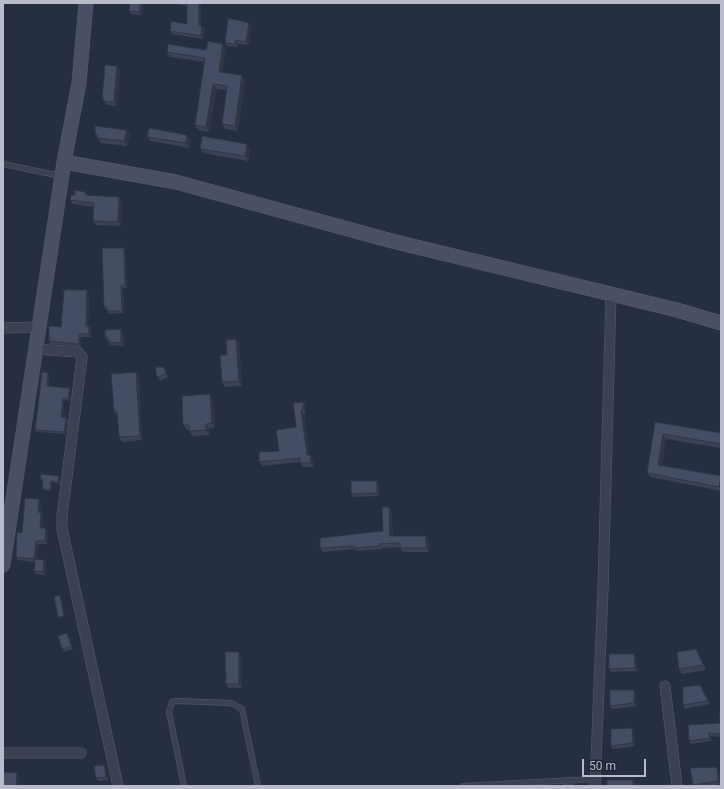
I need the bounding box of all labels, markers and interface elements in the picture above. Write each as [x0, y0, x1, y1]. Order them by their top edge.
scale bar [584, 751, 648, 777]
text: 50 m [589, 759, 616, 773]

